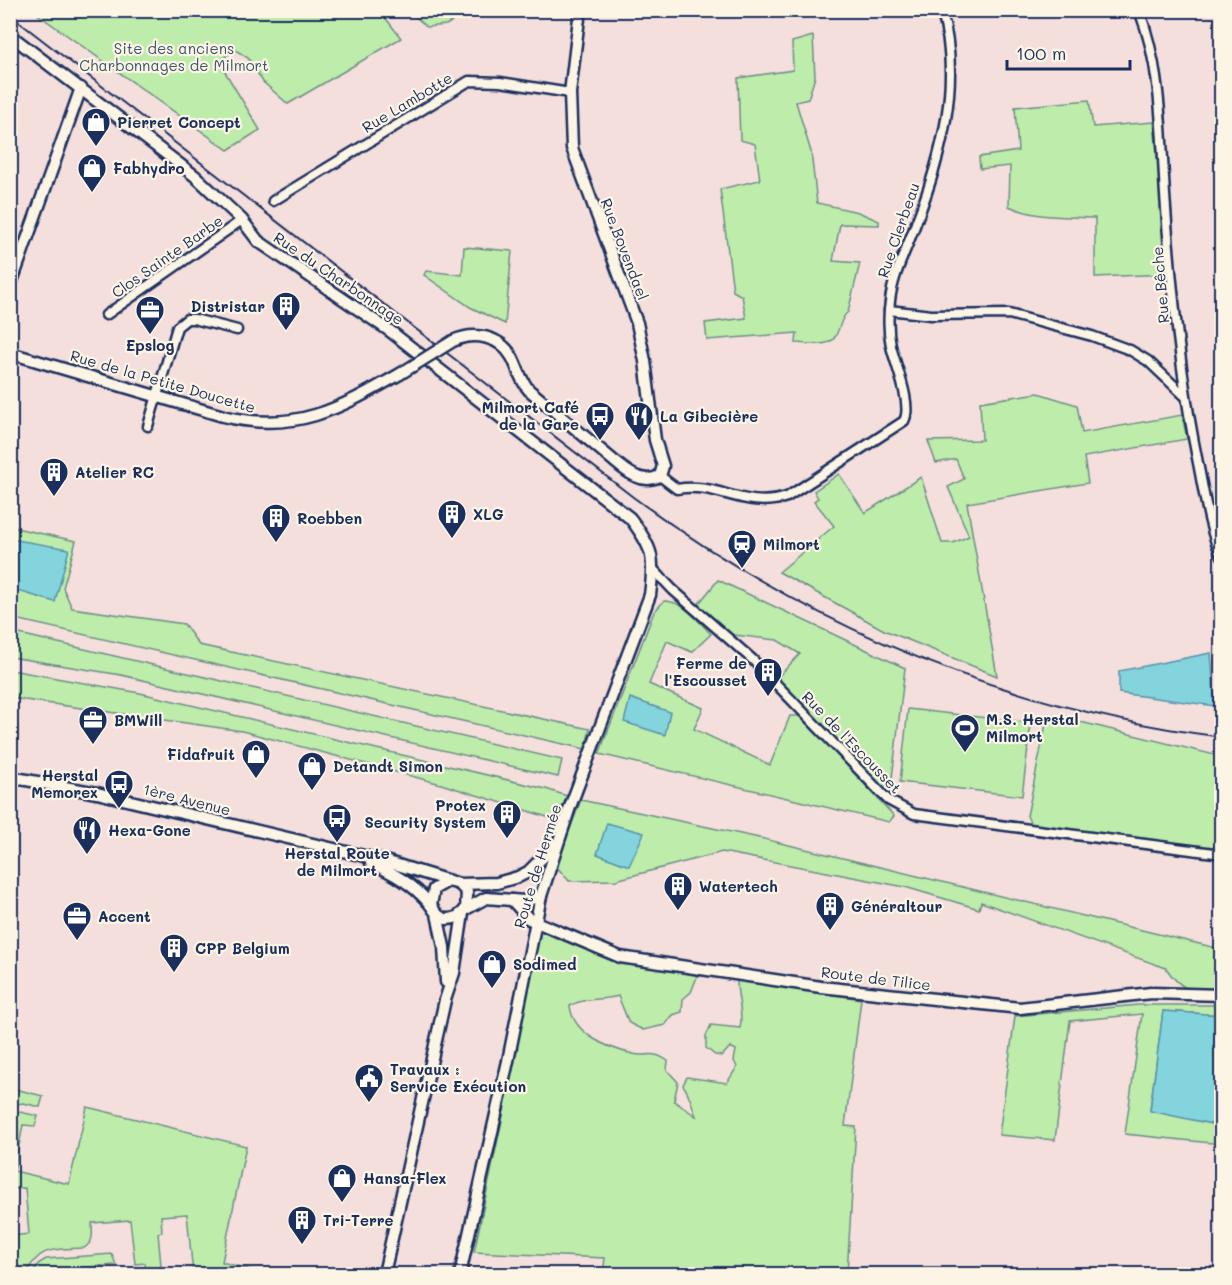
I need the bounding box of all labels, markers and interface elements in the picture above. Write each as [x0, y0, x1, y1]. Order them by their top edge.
scale bar [1007, 33, 1130, 71]
park label: Site des anciens Charbonnages de Milmort [79, 38, 269, 75]
text: 100 m [1016, 41, 1066, 65]
street label: Rue Lambotte [358, 67, 456, 137]
shop icon: Pierret Concept [80, 106, 112, 148]
place label: Pierret Concept [117, 112, 241, 132]
shop icon: Fabhydro [76, 152, 108, 194]
place label: Fabhydro [113, 158, 185, 178]
street label: Rue Clerbeau [872, 180, 924, 280]
street label: Rue Bovendael [596, 195, 654, 303]
street label: Clos Sainte Barbe [107, 210, 227, 302]
street label: Rue du Charbonnage [270, 227, 408, 329]
street label: Rue Bêche [1147, 246, 1173, 324]
building icon: Distristar [270, 290, 302, 332]
office icon: Epslog [134, 294, 166, 336]
place label: Distristar [191, 296, 265, 316]
place label: Epslog [126, 335, 174, 355]
street label: Rue de la Petite Doucette [68, 345, 258, 417]
place label: Milmort Café de la Gare [482, 397, 579, 434]
bus stop icon: Milmort Café de la Gare [584, 400, 616, 442]
restaurant icon: La Gibecière [623, 400, 655, 442]
place label: La Gibecière [660, 406, 758, 426]
building icon: Atelier RC [38, 456, 70, 498]
place label: Atelier RC [75, 462, 154, 482]
building icon: XLG [436, 498, 468, 540]
building icon: Roebben [260, 502, 292, 544]
place label: XLG [473, 504, 504, 524]
place label: Roebben [297, 508, 362, 528]
station icon: Milmort [726, 528, 758, 570]
place label: Milmort [763, 534, 820, 554]
place label: Ferme de l'Escousset [664, 653, 747, 690]
building icon: Ferme de l'Escousset [752, 656, 784, 698]
street label: Rue de l'Escousset [798, 687, 906, 797]
office icon: BMWill [77, 704, 109, 746]
place label: M.S. Herstal Milmort [986, 709, 1078, 746]
place label: BMWill [114, 710, 162, 730]
sports icon: M.S. Herstal Milmort [949, 712, 981, 754]
shop icon: Fidafruit [240, 738, 272, 780]
place label: Fidafruit [167, 744, 235, 764]
shop icon: Detandt Simon [296, 750, 328, 792]
place label: Detandt Simon [333, 756, 443, 776]
place label: Herstal Memorex [31, 765, 98, 802]
bus stop icon: Herstal Memorex [103, 768, 135, 810]
street label: 1ère Avenue [141, 778, 233, 820]
place label: Protex Security System [364, 795, 486, 832]
building icon: Protex Security System [491, 798, 523, 840]
street label: Route de Hermée [509, 801, 565, 931]
bus stop icon: Herstal Route de Milmort [321, 802, 353, 844]
restaurant icon: Hexa-Gone [71, 814, 103, 856]
place label: Hexa-Gone [108, 820, 191, 840]
place label: Herstal Route de Milmort [284, 843, 390, 880]
building icon: Watertech [662, 870, 694, 912]
place label: Watertech [699, 876, 778, 896]
building icon: Généraltour [814, 890, 846, 932]
place label: Généraltour [851, 896, 942, 916]
office icon: Accent [61, 900, 93, 942]
place label: Accent [98, 906, 151, 926]
building icon: CPP Belgium [158, 932, 190, 974]
place label: CPP Belgium [195, 938, 290, 958]
shop icon: Sodimed [476, 948, 508, 990]
place label: Sodimed [513, 954, 577, 974]
street label: Route de Tilice [820, 961, 932, 995]
place label: Travaux : Service Exécution [390, 1059, 526, 1096]
public building icon: Travaux : Service Exécution [353, 1062, 385, 1104]
shop icon: Hansa-Flex [326, 1162, 358, 1204]
place label: Hansa-Flex [363, 1168, 447, 1188]
building icon: Tri-Terre [286, 1204, 318, 1246]
place label: Tri-Terre [323, 1210, 394, 1230]

